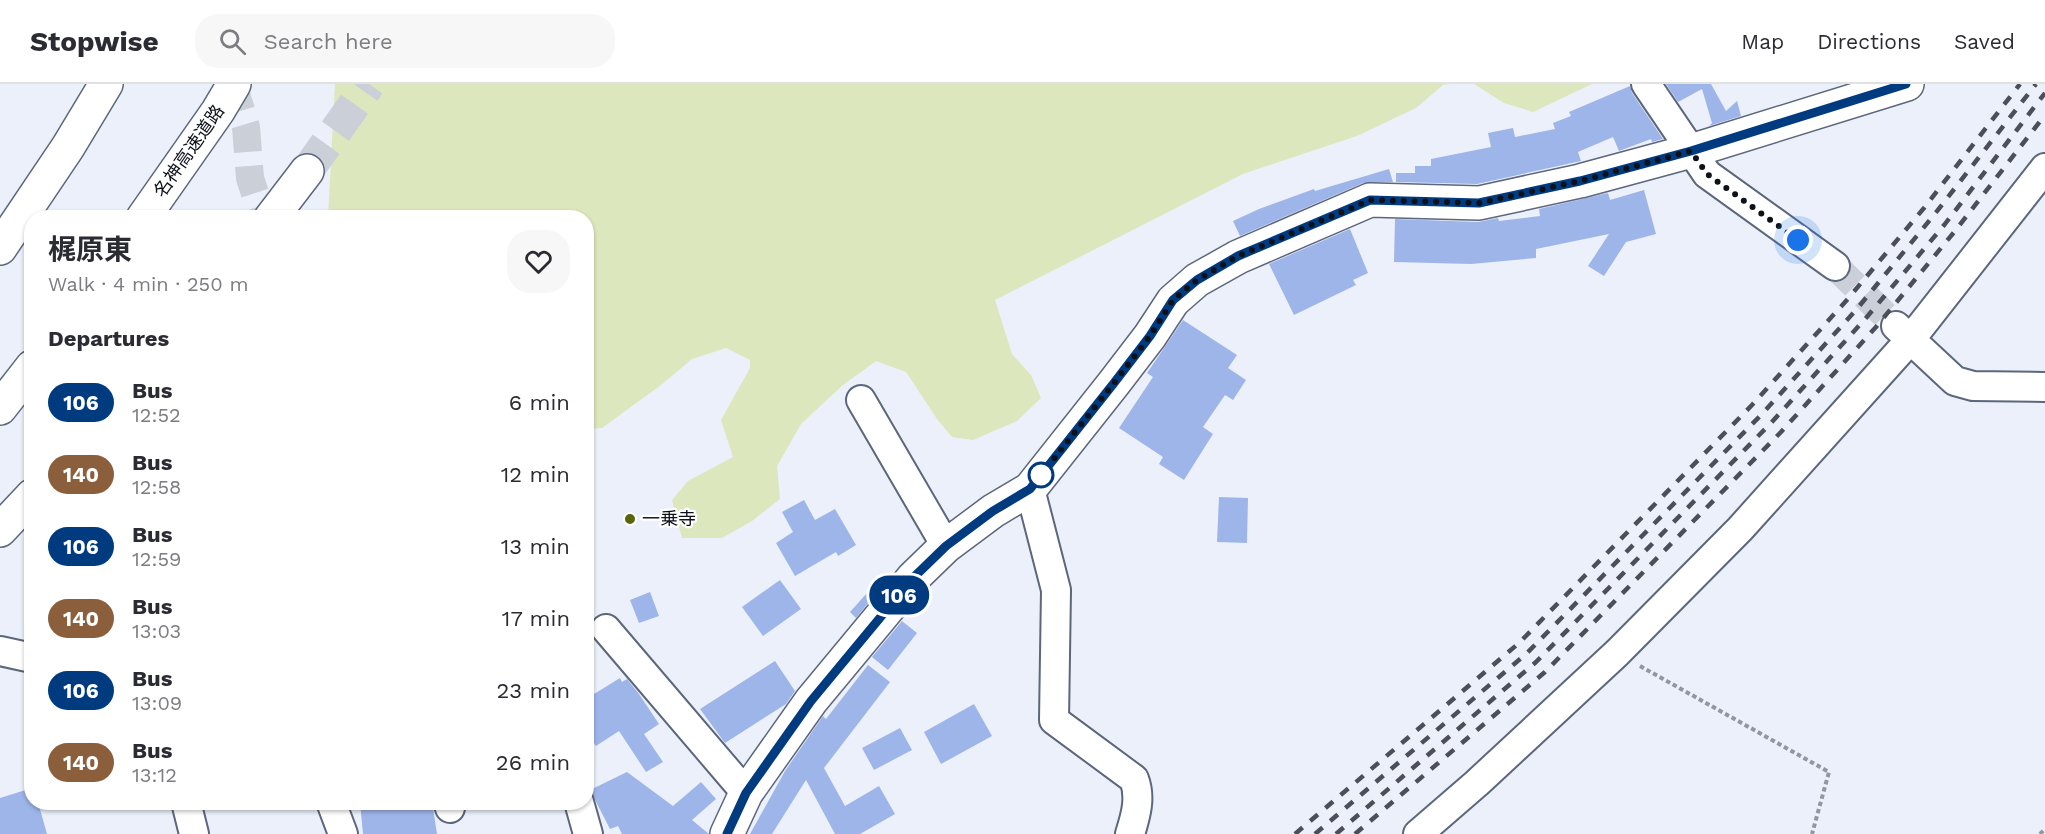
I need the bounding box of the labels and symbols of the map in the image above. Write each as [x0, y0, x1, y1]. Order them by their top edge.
street label: 名神高速道路 [149, 100, 228, 201]
your location [1783, 225, 1813, 255]
unlabelled marker [1028, 462, 1054, 488]
place label: 一乗寺 [642, 508, 696, 529]
marker: 一乗寺 [623, 512, 637, 526]
line badge: 106 [864, 576, 934, 614]

